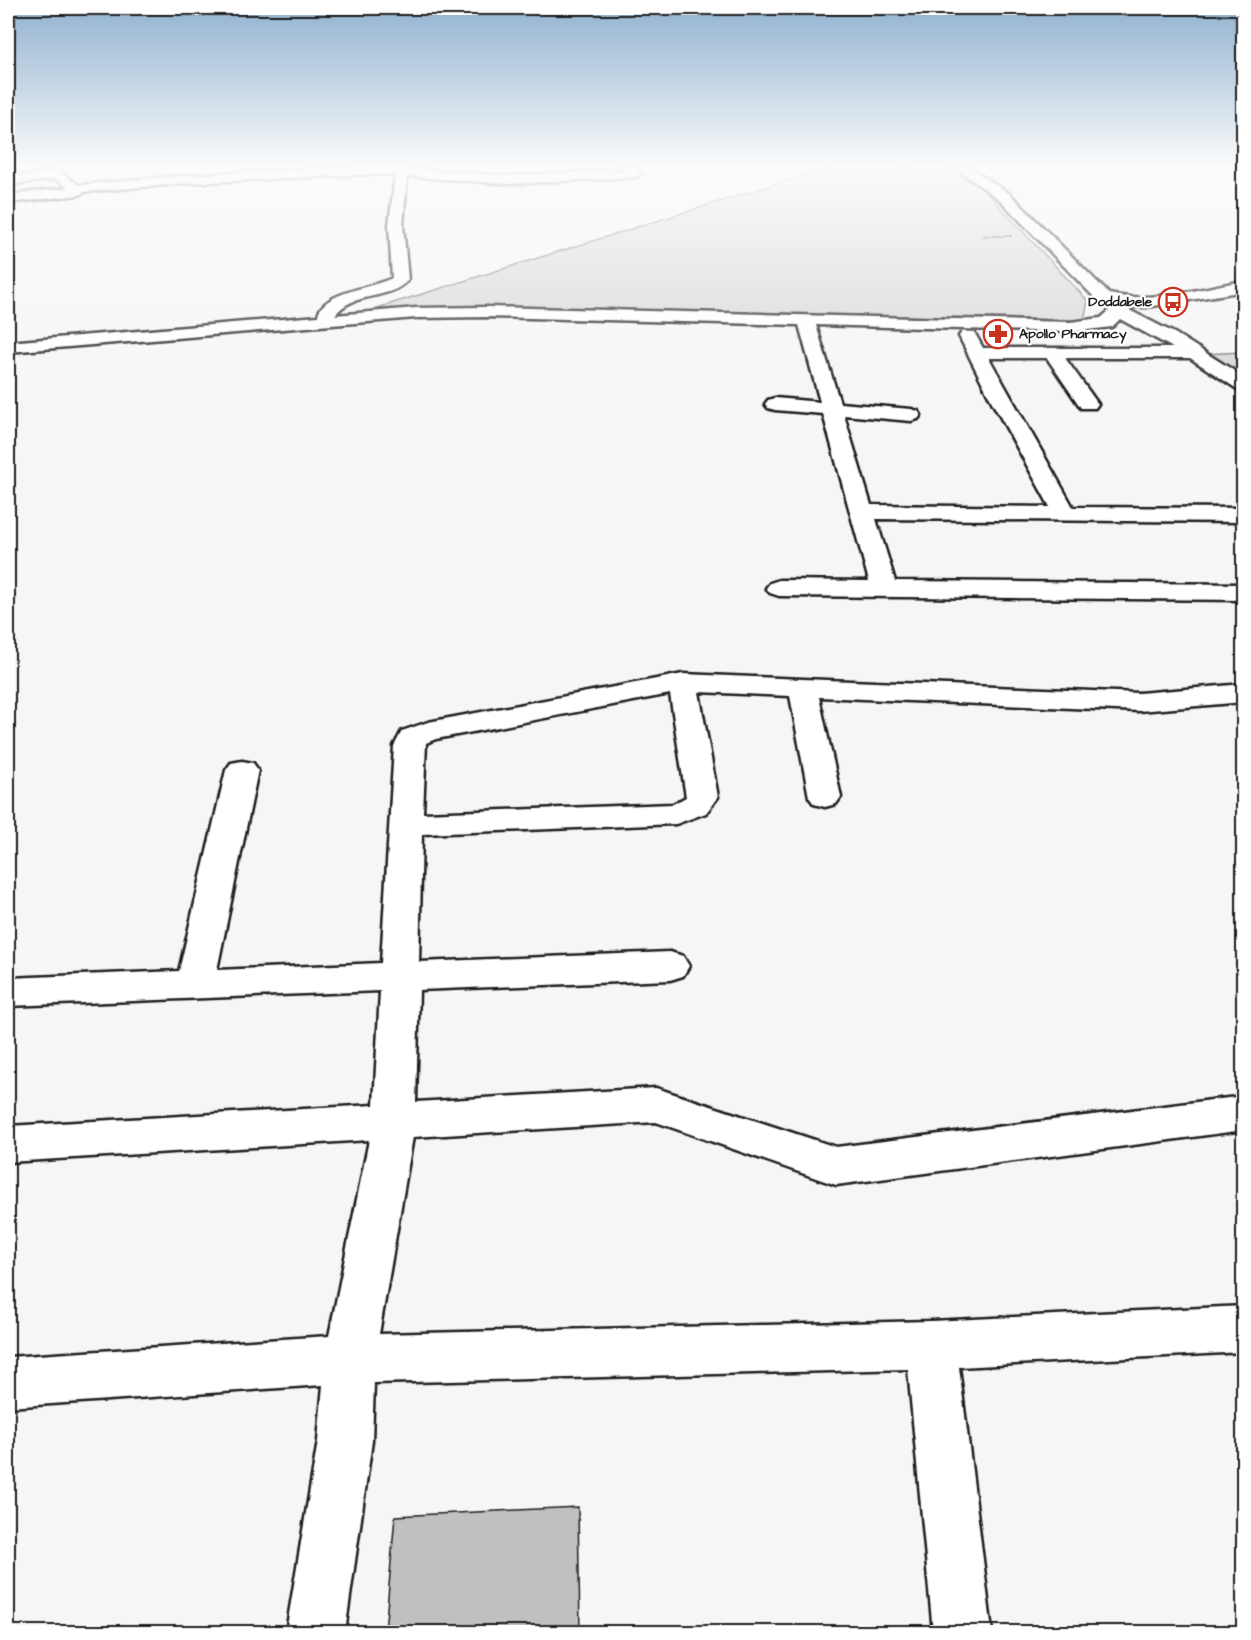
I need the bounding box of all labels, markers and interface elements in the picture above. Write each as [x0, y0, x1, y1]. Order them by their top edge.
bus stop icon: Doddabele [1157, 286, 1189, 318]
place label: Doddabele [1088, 292, 1152, 312]
pharmacy icon: Apollo Pharmacy [982, 318, 1014, 350]
place label: Apollo Pharmacy [1019, 324, 1127, 344]

